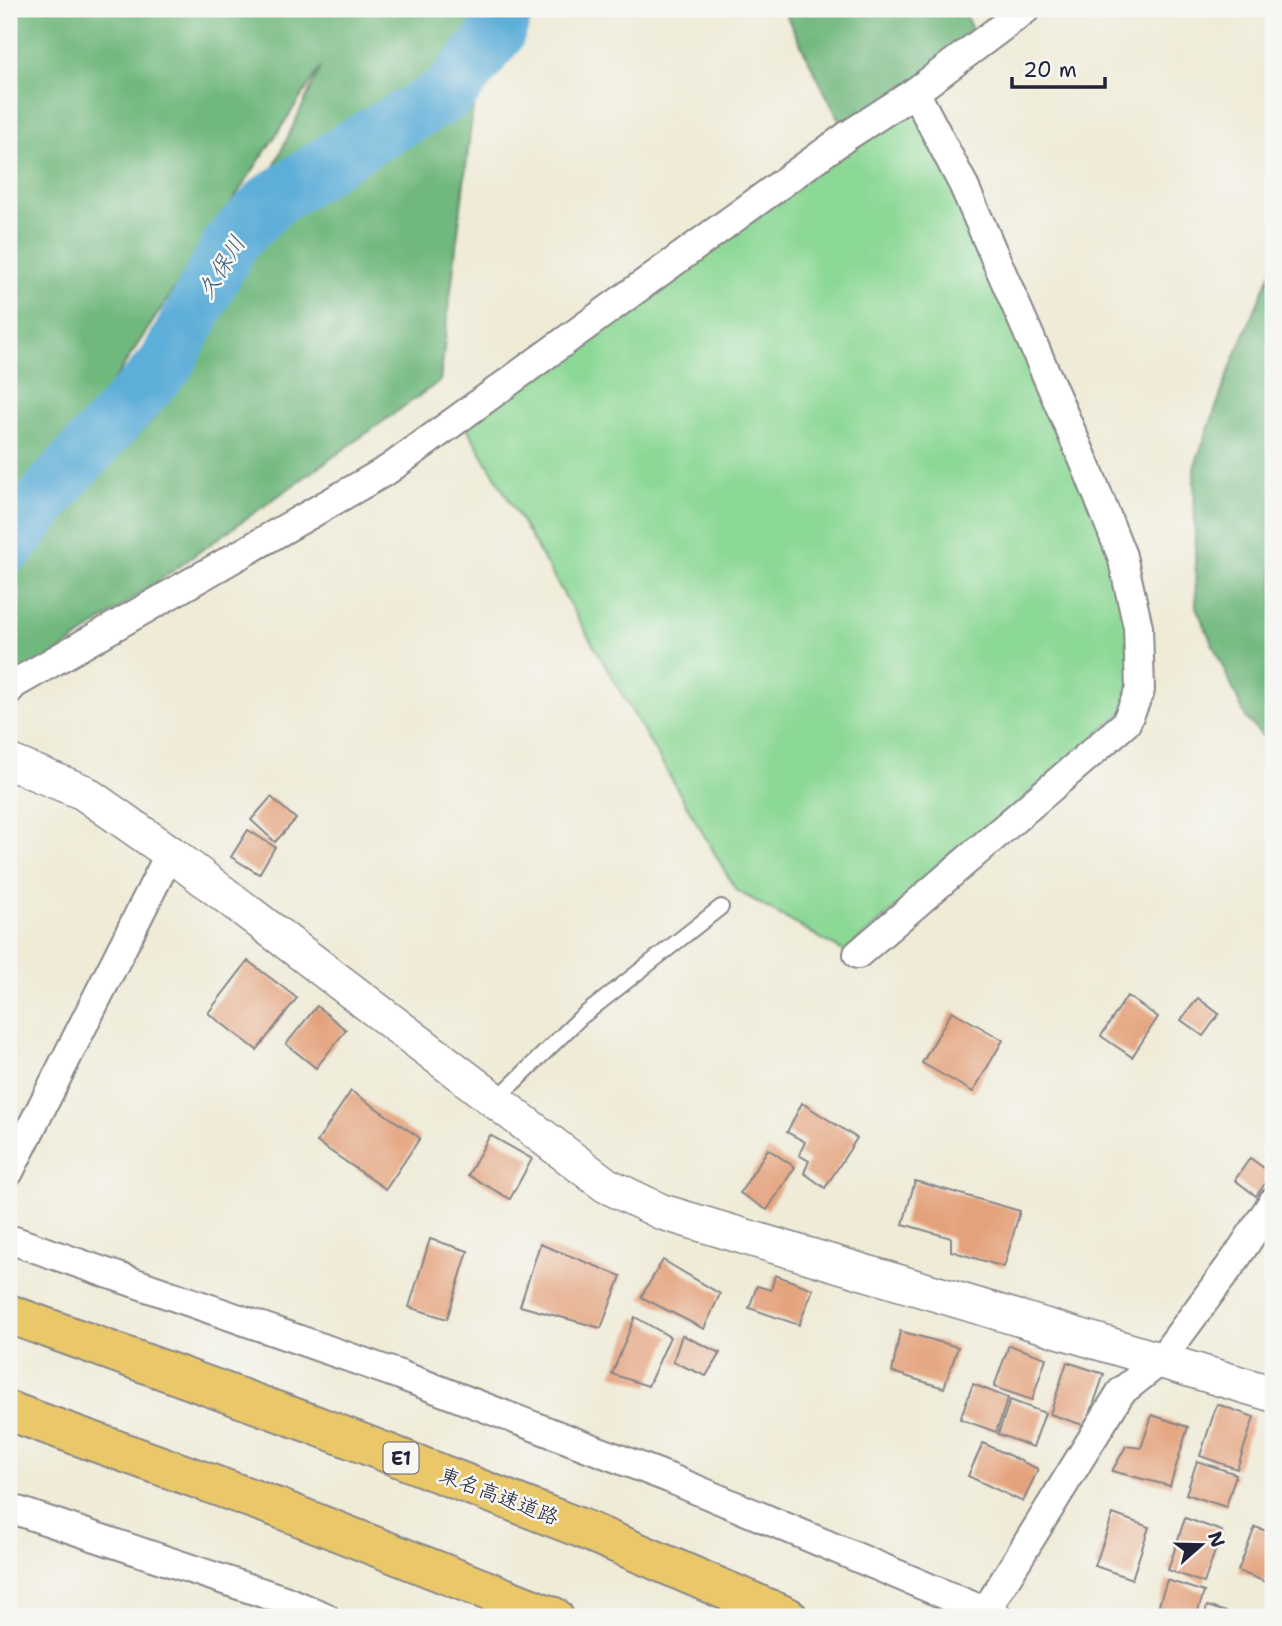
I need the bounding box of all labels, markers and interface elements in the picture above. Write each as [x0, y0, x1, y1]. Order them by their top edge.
scale bar [1012, 46, 1105, 90]
text: 20 m [1023, 56, 1077, 84]
water label: 久保川 [190, 230, 252, 304]
road number: E1 [384, 1442, 418, 1474]
street label: 東名高速道路 [435, 1460, 563, 1532]
north arrow [1166, 1510, 1236, 1580]
text: N [1202, 1528, 1231, 1551]

